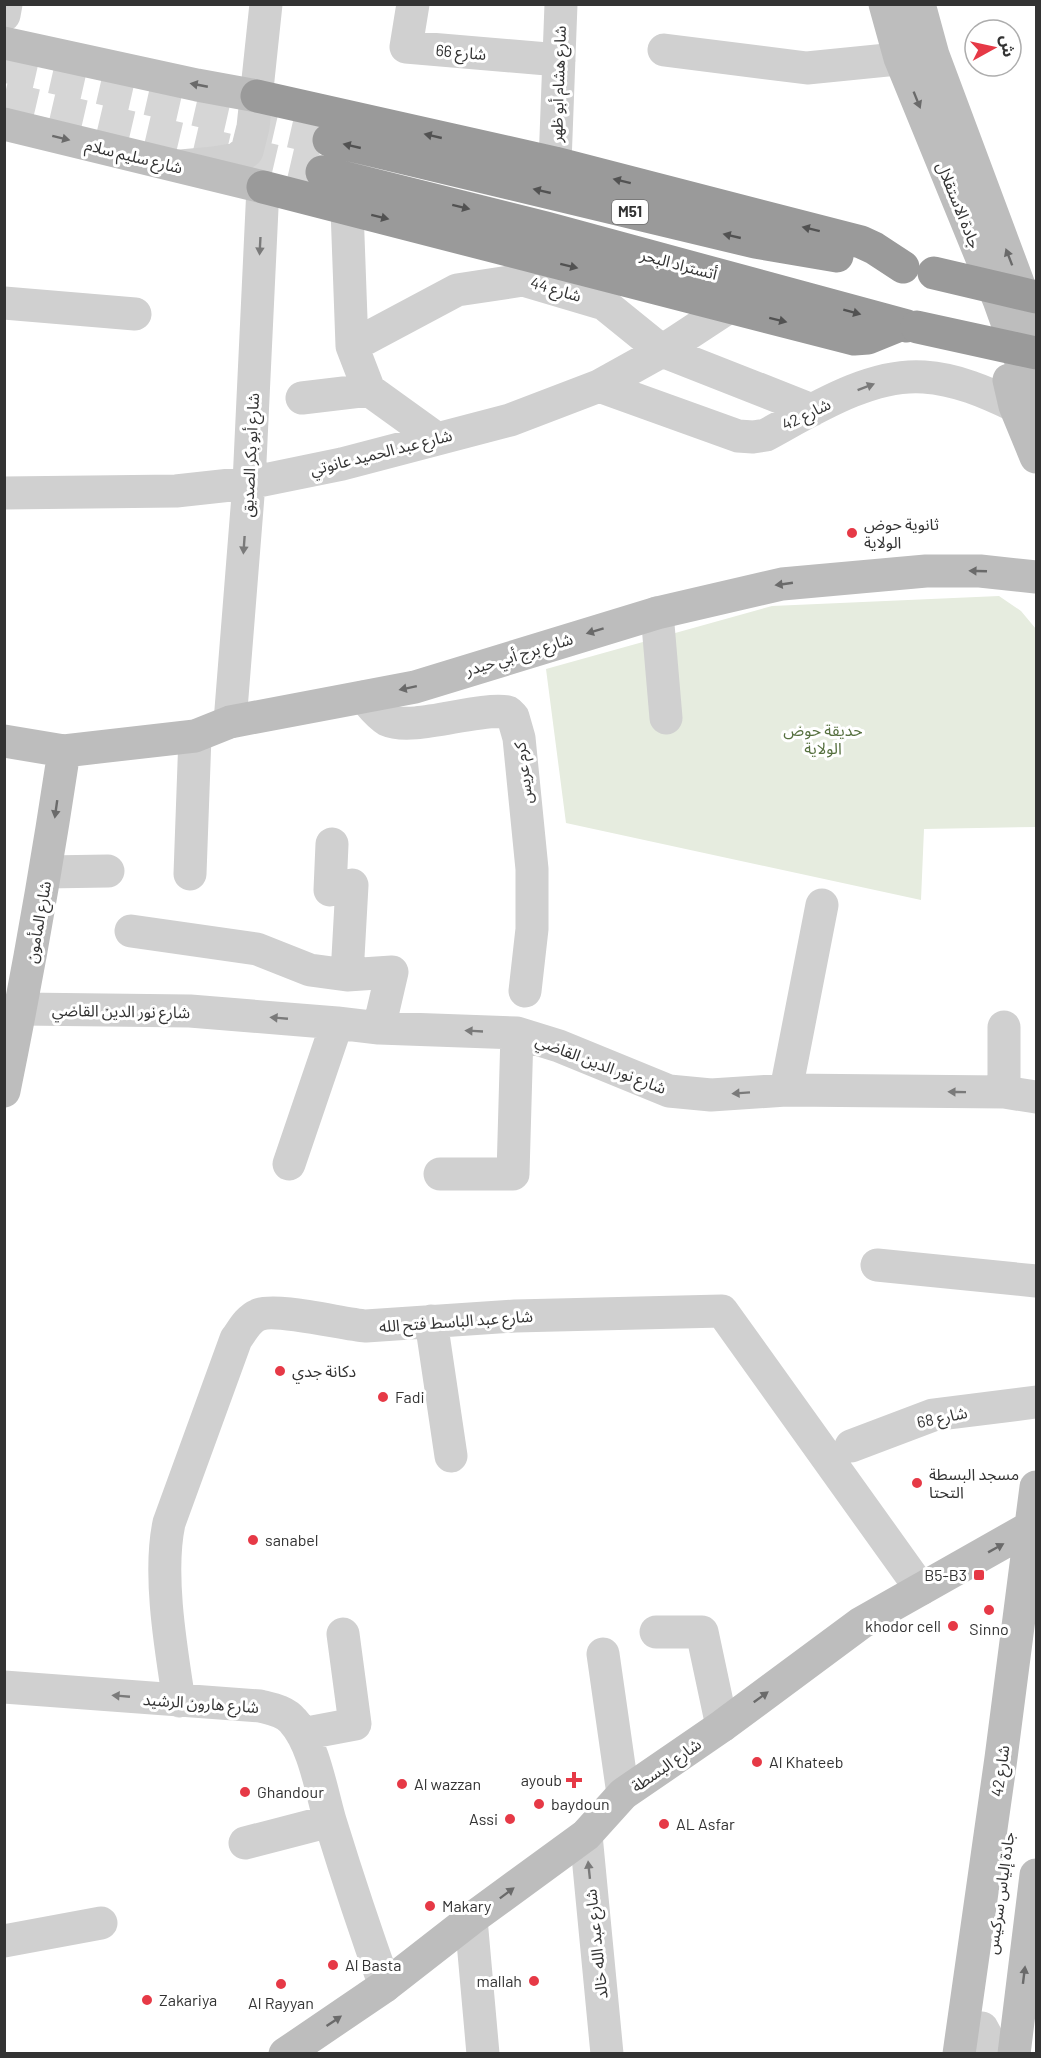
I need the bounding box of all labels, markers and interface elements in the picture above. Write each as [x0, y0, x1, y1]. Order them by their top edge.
north arrow [963, 18, 1023, 78]
street label: شارع هشام أبو ظهر [546, 25, 573, 144]
text: ش [996, 34, 1019, 58]
street label: شارع 66 [435, 40, 487, 67]
one-way arrow [190, 80, 209, 89]
one-way arrow [912, 91, 922, 109]
one-way arrow [423, 131, 442, 140]
one-way arrow [52, 134, 71, 144]
street label: شارع سليم سلام [82, 134, 185, 181]
one-way arrow [343, 140, 362, 150]
street label: جادة الاستقلال [932, 159, 985, 252]
one-way arrow [613, 175, 632, 185]
one-way arrow [533, 186, 551, 196]
road number: M51 [612, 200, 648, 224]
one-way arrow [451, 202, 470, 212]
one-way arrow [371, 213, 390, 223]
one-way arrow [802, 224, 821, 234]
one-way arrow [722, 231, 741, 241]
one-way arrow [255, 236, 264, 255]
street label: أتستراد البحر [637, 244, 720, 284]
one-way arrow [1004, 248, 1014, 266]
one-way arrow [560, 262, 578, 272]
street label: شارع 44 [527, 272, 584, 309]
one-way arrow [843, 307, 861, 317]
one-way arrow [770, 316, 788, 325]
one-way arrow [857, 381, 875, 391]
street label: شارع أبو بكر الصديق [237, 392, 266, 518]
street label: شارع 42 [778, 394, 835, 437]
street label: شارع عبد الحميد عانوتي [308, 425, 455, 482]
place label: ثانوية حوض الولاية [864, 514, 939, 552]
marker: ثانوية حوض الولاية [845, 526, 859, 540]
one-way arrow [239, 536, 249, 555]
one-way arrow [969, 567, 988, 576]
one-way arrow [774, 580, 793, 589]
one-way arrow [586, 627, 604, 636]
street label: شارع برج أبي حيدر [462, 628, 576, 683]
one-way arrow [399, 683, 418, 693]
park label: حديقة حوض الولاية [783, 720, 863, 758]
street label: كرم عريس [509, 740, 540, 805]
one-way arrow [51, 800, 60, 819]
street label: شارع المأمون [21, 879, 58, 965]
street label: شارع نور الدين القاضي [52, 1000, 190, 1025]
one-way arrow [270, 1013, 289, 1023]
one-way arrow [464, 1027, 483, 1036]
street label: شارع نور الدين القاضي [532, 1030, 669, 1101]
one-way arrow [948, 1087, 967, 1097]
one-way arrow [732, 1088, 751, 1098]
street label: شارع عبد الباسط فتح الله [378, 1306, 534, 1339]
place label: دكانة جدي [292, 1361, 356, 1384]
marker: دكانة جدي [273, 1364, 287, 1378]
place label: Fadi [395, 1387, 425, 1406]
marker: Fadi [376, 1390, 390, 1404]
street label: شارع 68 [915, 1402, 970, 1435]
place label: مسجد البسطة التحتا [929, 1464, 1019, 1501]
marker: مسجد البسطة التحتا [910, 1476, 924, 1490]
place label: sanabel [265, 1530, 319, 1549]
marker: sanabel [246, 1533, 260, 1547]
one-way arrow [988, 1542, 1004, 1553]
place label: B5-B3 [924, 1565, 967, 1584]
marker: B5-B3 [972, 1568, 986, 1582]
marker: Sinno [982, 1603, 996, 1617]
place label: khodor cell [865, 1616, 941, 1635]
marker: khodor cell [946, 1619, 960, 1633]
place label: Sinno [969, 1619, 1009, 1638]
street label: شارع هارون الرشيد [142, 1689, 260, 1720]
one-way arrow [111, 1691, 130, 1701]
one-way arrow [752, 1691, 768, 1703]
street label: شارع البسطة [627, 1734, 706, 1799]
street label: شارع 42 [986, 1744, 1016, 1798]
place label: Al Khateeb [769, 1752, 843, 1771]
marker: Al Khateeb [750, 1755, 764, 1769]
place label: ayoub [521, 1770, 562, 1789]
marker: ayoub [567, 1773, 581, 1787]
place label: Al wazzan [414, 1774, 481, 1793]
marker: Al wazzan [395, 1777, 409, 1791]
place label: Ghandour [257, 1782, 324, 1801]
marker: Ghandour [238, 1785, 252, 1799]
place label: baydoun [551, 1794, 610, 1813]
marker: baydoun [532, 1797, 546, 1811]
place label: Assi [469, 1809, 498, 1828]
marker: Assi [503, 1812, 517, 1826]
place label: AL Asfar [676, 1814, 735, 1833]
marker: AL Asfar [657, 1817, 671, 1831]
street label: جادة إلياس سركيس [981, 1830, 1019, 1956]
one-way arrow [584, 1860, 594, 1879]
one-way arrow [500, 1887, 515, 1899]
street label: شارع عبد الله خالد [580, 1888, 615, 2000]
place label: Makary [442, 1896, 492, 1915]
marker: Makary [423, 1899, 437, 1913]
place label: Al Basta [345, 1955, 401, 1974]
marker: Al Basta [326, 1958, 340, 1972]
one-way arrow [1019, 1965, 1028, 1984]
place label: mallah [476, 1971, 522, 1990]
marker: mallah [527, 1974, 541, 1988]
marker: Al Rayyan [274, 1977, 288, 1991]
place label: Zakariya [159, 1990, 217, 2009]
marker: Zakariya [140, 1993, 154, 2007]
place label: Al Rayyan [248, 1993, 314, 2012]
one-way arrow [326, 2016, 342, 2027]

